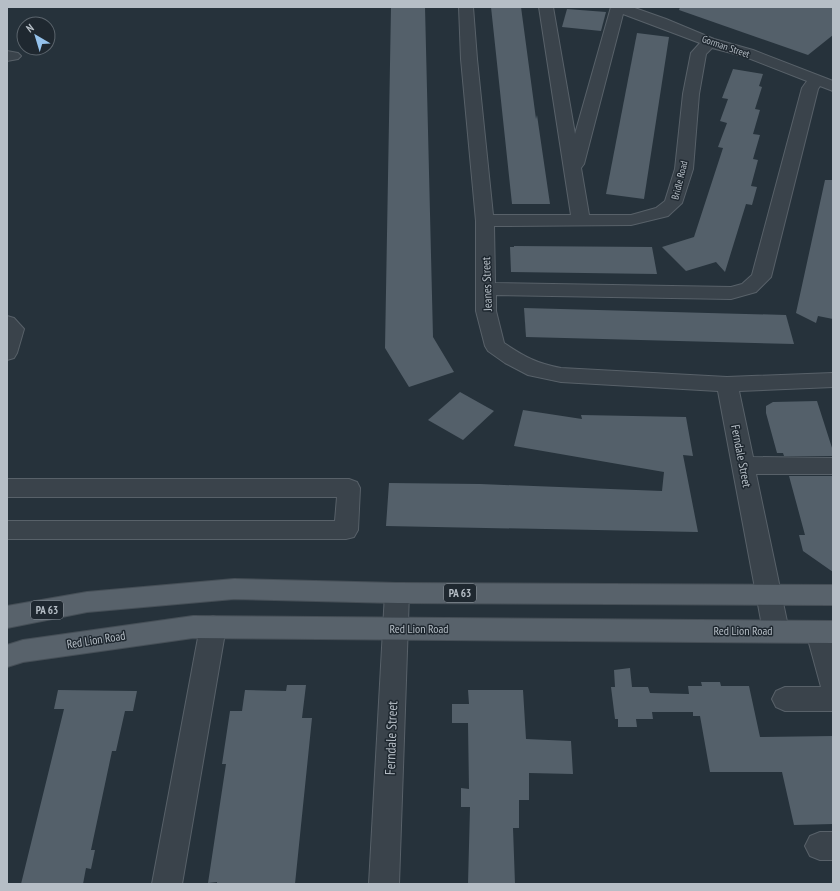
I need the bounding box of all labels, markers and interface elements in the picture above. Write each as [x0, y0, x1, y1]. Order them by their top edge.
north arrow [16, 16, 56, 56]
text: N [23, 21, 37, 35]
street label: Gorman Street [700, 32, 752, 61]
street label: Bridle Road [668, 159, 691, 201]
street label: Jeanes Street [478, 256, 495, 312]
street label: Ferndale Street [728, 423, 755, 489]
road number: PA 63 [444, 584, 476, 602]
road number: PA 63 [31, 601, 63, 619]
street label: Red Lion Road [389, 621, 449, 636]
street label: Red Lion Road [713, 623, 773, 638]
street label: Red Lion Road [66, 627, 126, 652]
street label: Ferndale Street [381, 700, 401, 775]

